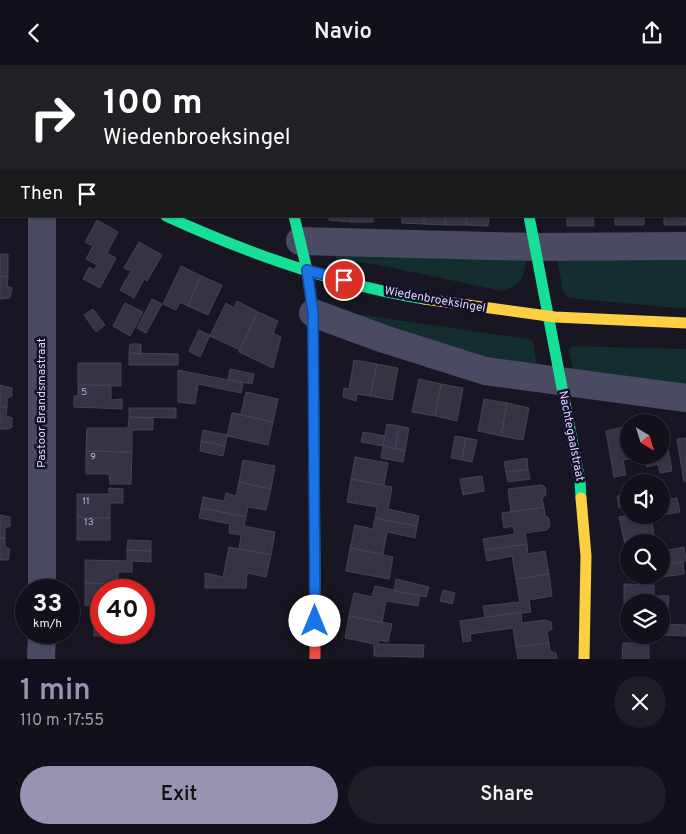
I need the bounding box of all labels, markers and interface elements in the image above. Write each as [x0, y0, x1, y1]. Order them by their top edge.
icon: back [20, 19, 48, 47]
text: Navio [314, 19, 372, 46]
icon: share [638, 19, 666, 47]
text: 100 m [103, 82, 203, 126]
icon: right [20, 85, 85, 150]
text: Wiedenbroeksingel [103, 125, 291, 152]
icon: arrive [73, 180, 101, 208]
text: Then [20, 182, 63, 206]
pin [323, 259, 365, 301]
icon: arrive [330, 266, 358, 294]
street label: Wiedenbroeksingel [383, 283, 487, 317]
street label: Pastoor Brandsmastraat [34, 338, 50, 468]
house number: 5 [81, 386, 87, 399]
street label: Nachtegaalstraat [554, 389, 588, 483]
north arrow [620, 414, 670, 464]
map controls [620, 414, 670, 644]
house number: 9 [90, 451, 96, 464]
button: sound [620, 474, 670, 524]
house number: 11 [82, 495, 90, 508]
house number: 13 [84, 516, 94, 529]
button: search [620, 534, 670, 584]
speed limit sign: 40 [90, 579, 155, 644]
text: 33 [33, 589, 62, 621]
position arrow [288, 594, 340, 646]
button: layers [620, 594, 670, 644]
text: km/h [33, 616, 62, 632]
text: 1 min [20, 673, 91, 710]
button: close [614, 676, 666, 728]
text: 110 m · 17:55 [20, 711, 104, 731]
button: Exit [20, 766, 338, 824]
button: Share [348, 766, 666, 824]

